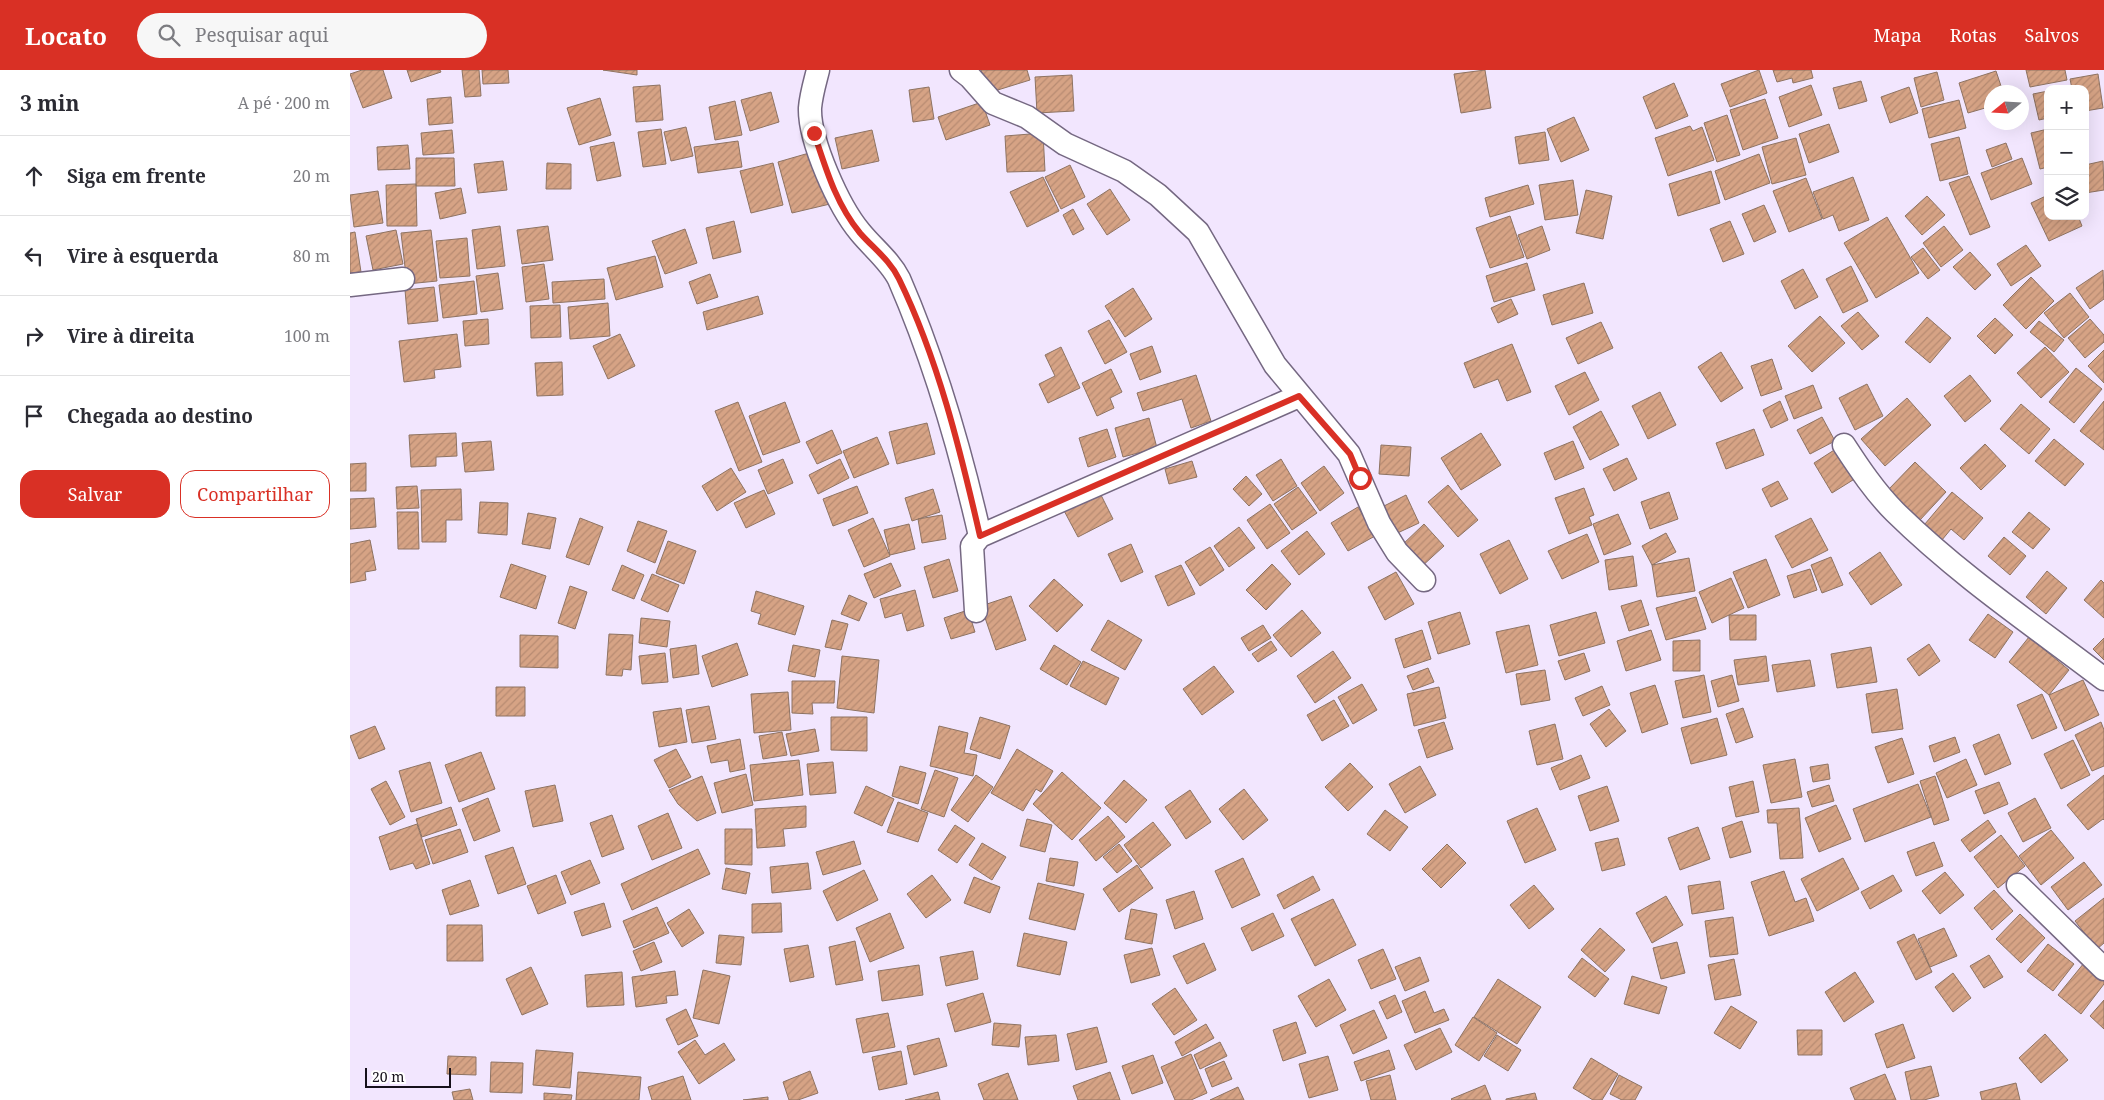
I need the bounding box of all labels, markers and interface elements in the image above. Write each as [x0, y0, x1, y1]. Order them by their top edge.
search box [137, 13, 487, 58]
text: Locato [25, 19, 107, 52]
icon: search [155, 21, 183, 49]
text: Pesquisar aqui [195, 22, 329, 48]
text: Mapa [1874, 23, 1922, 47]
text: Rotas [1950, 23, 1997, 47]
text: Salvos [2025, 23, 2079, 47]
north arrow [1984, 85, 2029, 130]
map controls [2044, 85, 2089, 220]
button: + [2044, 85, 2089, 130]
text: 3 min [20, 89, 79, 117]
text: A pé · 200 m [238, 92, 330, 114]
route end [803, 122, 826, 145]
button: − [2044, 130, 2089, 175]
icon: ahead [20, 162, 48, 190]
text: Siga em frente [67, 163, 206, 189]
text: 20 m [293, 165, 330, 187]
button: layers [2044, 175, 2089, 220]
icon: left [20, 242, 48, 270]
text: Vire à esquerda [67, 243, 219, 269]
text: 80 m [293, 245, 330, 267]
icon: right [20, 322, 48, 350]
text: Vire à direita [67, 323, 195, 349]
text: 100 m [284, 325, 330, 347]
icon: arrive [20, 402, 48, 430]
text: Chegada ao destino [67, 403, 253, 429]
route start [1349, 467, 1372, 490]
button: Salvar [20, 470, 170, 518]
button: Compartilhar [180, 470, 330, 518]
scale bar [365, 1065, 451, 1088]
text: 20 m [372, 1067, 405, 1086]

